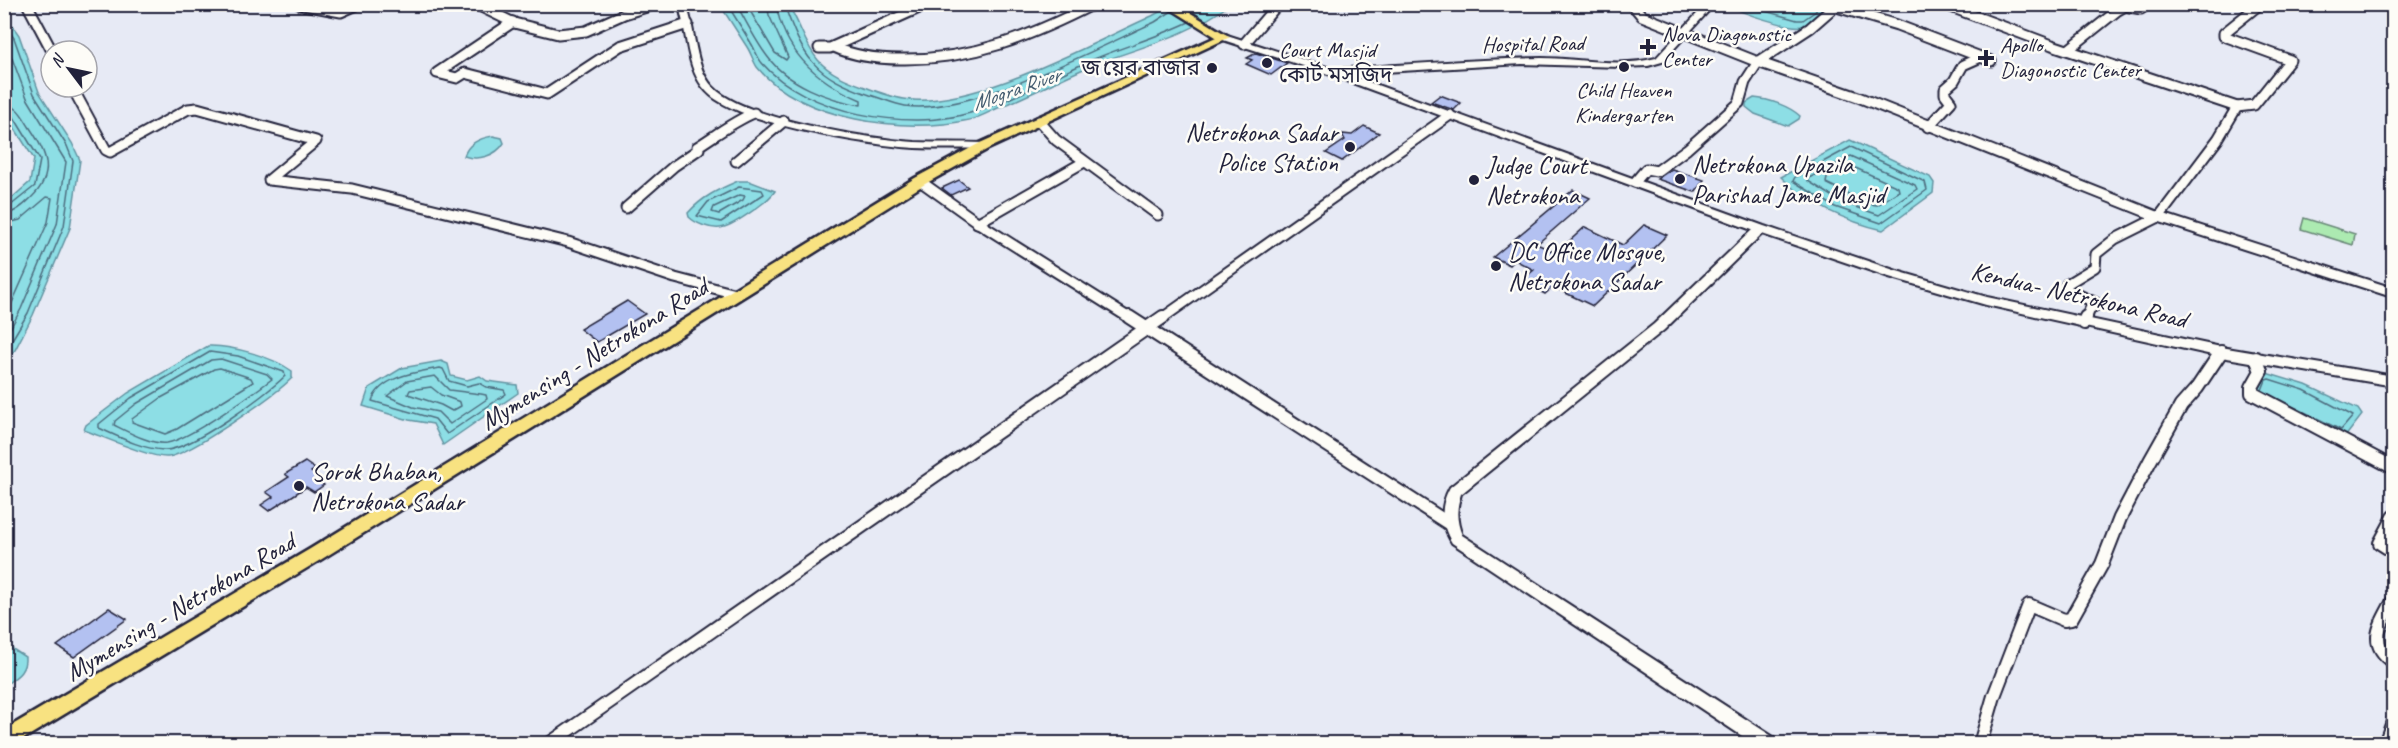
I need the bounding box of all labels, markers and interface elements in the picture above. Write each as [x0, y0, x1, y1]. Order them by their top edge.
place label: Nova Diagonostic Center [1662, 20, 1792, 73]
street label: Hospital Road [1482, 29, 1588, 59]
place label: Apollo Diagonostic Center [2000, 31, 2143, 84]
place label: Court Masjid কোর্ট মসজিদ [1279, 36, 1393, 89]
marker: Nova Diagonostic Center [1639, 38, 1657, 56]
north arrow [39, 39, 99, 99]
text: N [46, 49, 70, 71]
marker: Apollo Diagonostic Center [1977, 49, 1995, 67]
place label: জ'‌য়‌ের বাজার [1080, 54, 1201, 82]
marker: Court Masjid কোর্ট মসজিদ [1260, 56, 1274, 70]
water label: Mogra River [968, 60, 1067, 117]
marker: Child Heaven Kindergarten [1617, 60, 1631, 74]
marker: জ'‌য়‌ের বাজার [1205, 61, 1219, 75]
place label: Child Heaven Kindergarten [1575, 76, 1674, 129]
place label: Netrokona Sadar Police Station [1185, 116, 1341, 179]
marker: Netrokona Sadar Police Station [1343, 140, 1357, 154]
place label: Netrokona Upazila Parishad Jame Masjid [1692, 148, 1889, 211]
place label: Judge Court Netrokona [1484, 149, 1589, 212]
marker: Netrokona Upazila Parishad Jame Masjid [1673, 172, 1687, 186]
marker: Judge Court Netrokona [1467, 173, 1481, 187]
place label: DC Office Mosque, Netrokona Sadar [1508, 235, 1666, 298]
street label: Kendua- Netrokona Road [1968, 254, 2194, 337]
marker: DC Office Mosque, Netrokona Sadar [1489, 259, 1503, 273]
street label: Mymensing - Netrokona Road [474, 269, 717, 437]
place label: Sorok Bhaban, Netrokona Sadar [311, 455, 466, 518]
marker: Sorok Bhaban, Netrokona Sadar [292, 479, 306, 493]
street label: Mymensing - Netrokona Road [59, 523, 304, 689]

